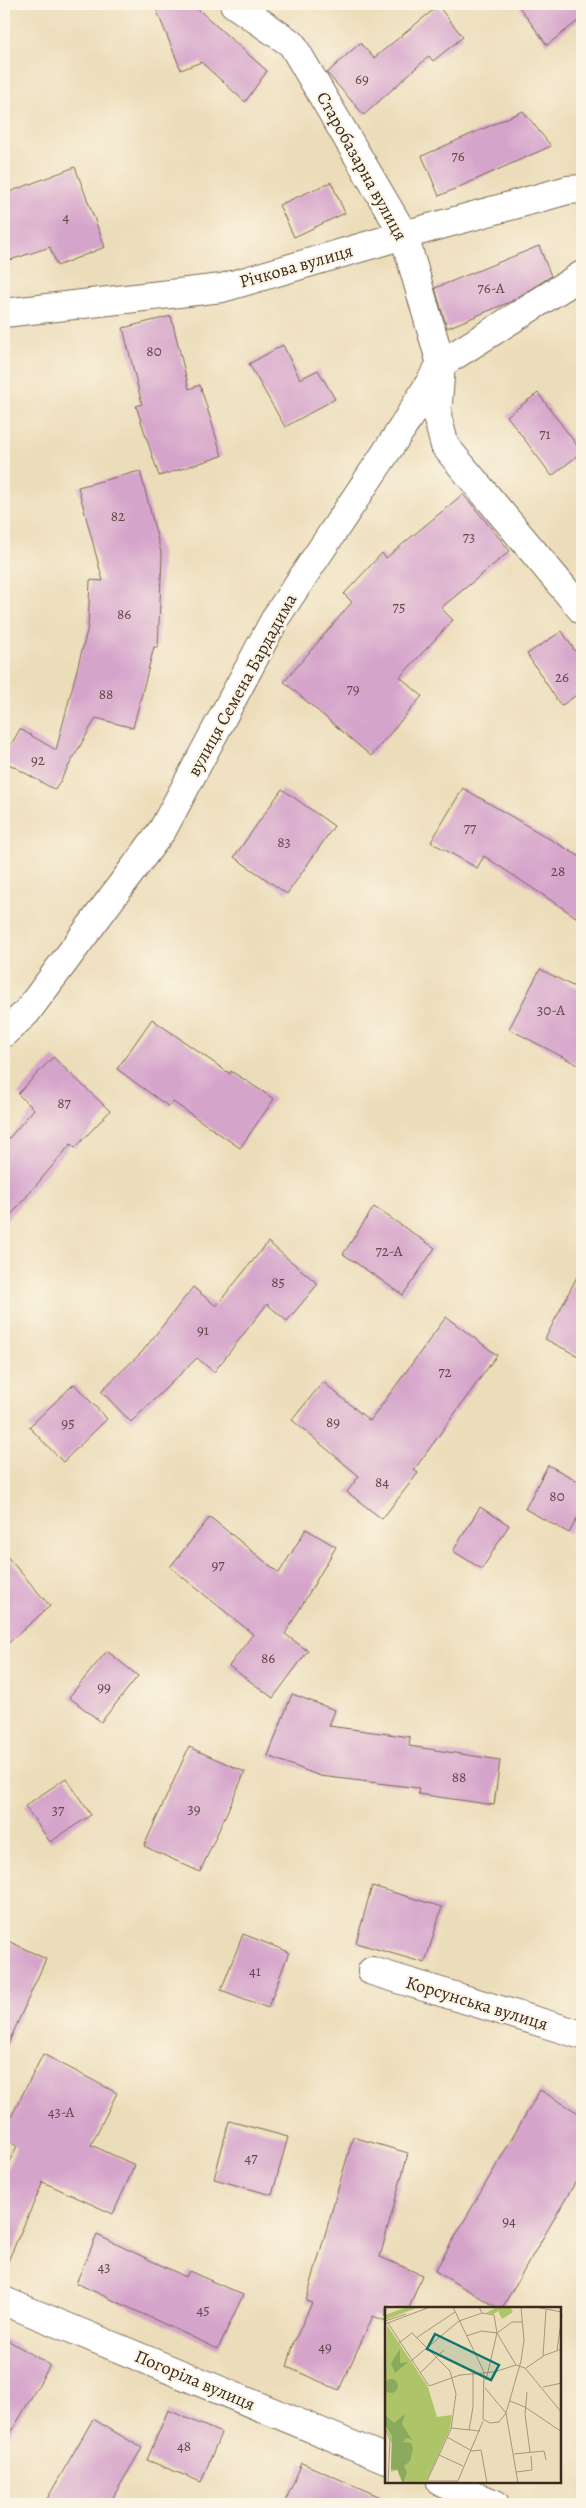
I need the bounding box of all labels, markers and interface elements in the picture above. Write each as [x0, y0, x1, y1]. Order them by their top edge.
house number: 69 [355, 69, 369, 89]
street label: Старобазарна вулиця [311, 87, 413, 245]
house number: 76 [451, 146, 465, 166]
house number: 4 [63, 207, 70, 227]
street label: Річкова вулиця [237, 238, 355, 294]
house number: 76-А [478, 278, 505, 298]
house number: 80 [146, 341, 162, 361]
house number: 71 [539, 424, 551, 444]
house number: 82 [111, 506, 125, 526]
house number: 73 [463, 527, 475, 547]
street label: вулиця Семена Бардадима [182, 589, 303, 781]
house number: 75 [393, 597, 405, 617]
house number: 86 [117, 604, 131, 624]
house number: 26 [555, 667, 569, 687]
house number: 79 [346, 679, 360, 699]
house number: 88 [99, 684, 113, 704]
house number: 92 [31, 750, 45, 770]
house number: 77 [464, 818, 477, 838]
house number: 83 [277, 832, 291, 852]
house number: 28 [551, 861, 565, 881]
house number: 30-А [537, 1000, 565, 1020]
house number: 87 [57, 1093, 71, 1113]
house number: 72-А [375, 1241, 403, 1261]
house number: 85 [271, 1272, 285, 1292]
house number: 91 [197, 1320, 209, 1340]
house number: 72 [438, 1362, 452, 1382]
house number: 89 [326, 1412, 340, 1432]
house number: 95 [61, 1413, 75, 1433]
house number: 84 [375, 1472, 389, 1492]
house number: 80 [549, 1486, 565, 1506]
house number: 97 [211, 1555, 225, 1575]
house number: 86 [261, 1648, 275, 1668]
house number: 99 [97, 1677, 111, 1697]
house number: 88 [452, 1767, 466, 1787]
house number: 39 [187, 1799, 201, 1819]
house number: 37 [52, 1800, 65, 1820]
house number: 41 [249, 1961, 261, 1981]
street label: Корсунська вулиця [403, 1970, 551, 2036]
house number: 43-А [48, 2102, 75, 2122]
house number: 47 [244, 2148, 258, 2168]
house number: 94 [502, 2211, 516, 2231]
house number: 43 [97, 2257, 111, 2277]
house number: 45 [196, 2300, 210, 2320]
inset map [385, 2307, 561, 2483]
house number: 49 [318, 2337, 332, 2357]
street label: Погоріла вулиця [131, 2344, 259, 2416]
house number: 48 [177, 2436, 191, 2456]

